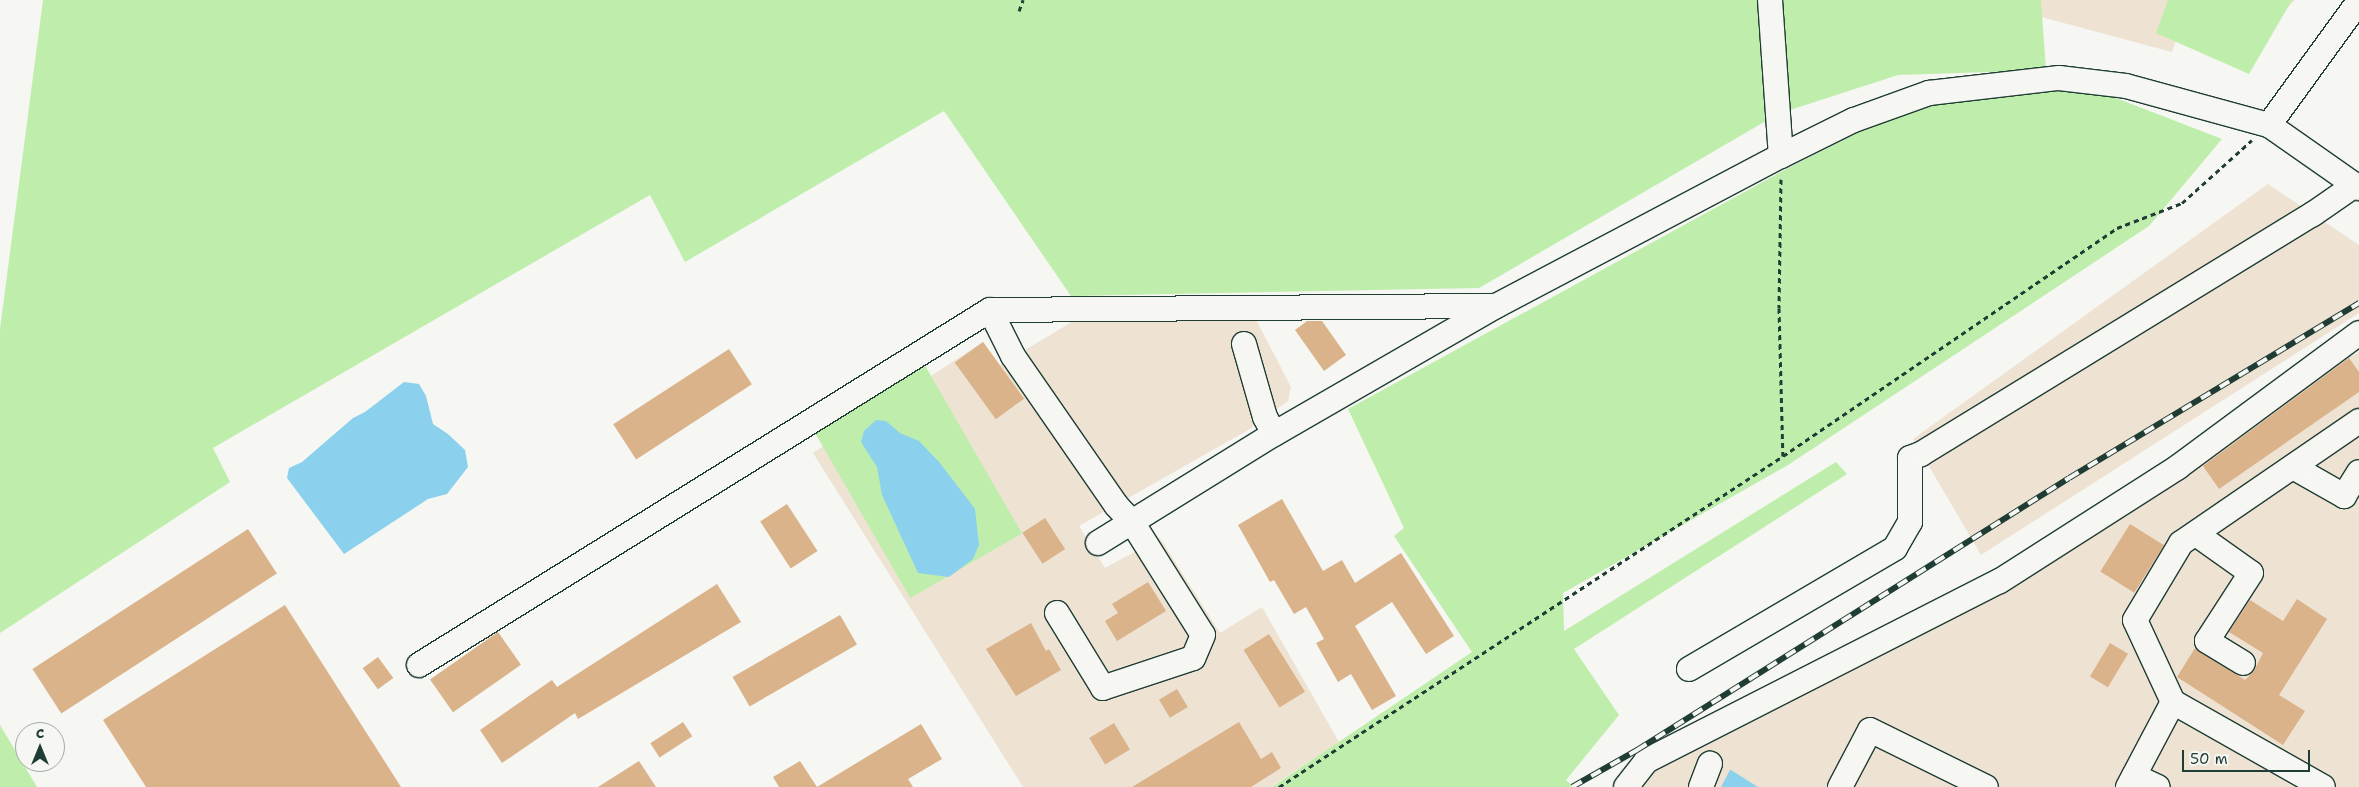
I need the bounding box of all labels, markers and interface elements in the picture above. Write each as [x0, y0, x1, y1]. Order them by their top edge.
north arrow [15, 722, 65, 772]
text: С [36, 724, 44, 742]
scale bar [2184, 740, 2312, 772]
text: 50 m [2190, 749, 2228, 769]

